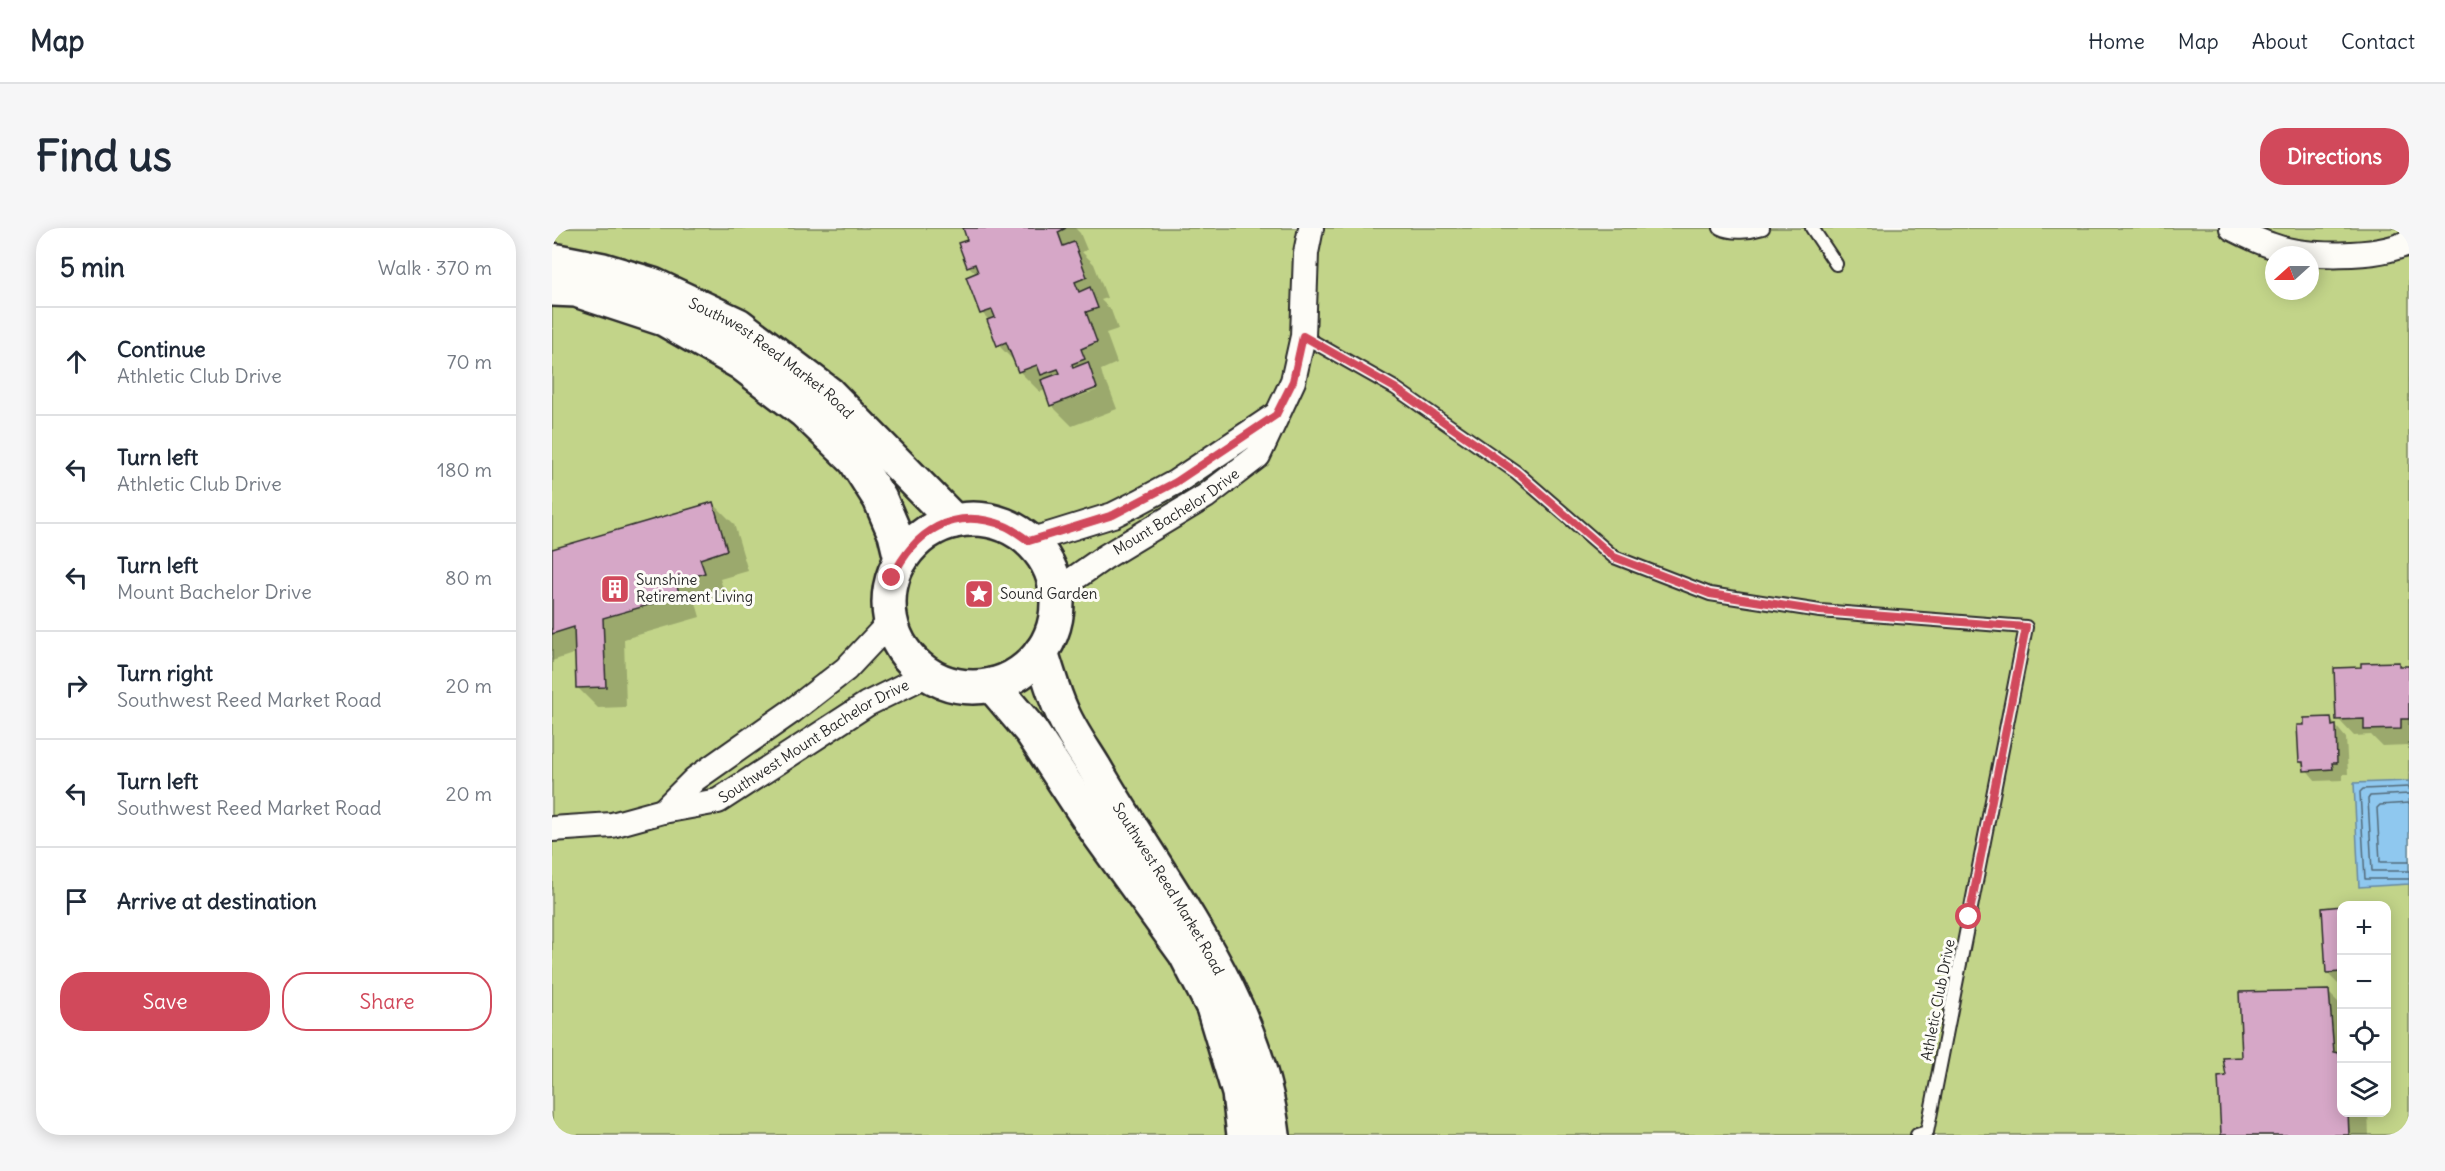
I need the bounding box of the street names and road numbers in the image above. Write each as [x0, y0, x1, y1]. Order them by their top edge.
street label: Southwest Reed Market Road [686, 293, 858, 423]
street label: Mount Bachelor Drive [1109, 464, 1243, 559]
street label: Southwest Mount Bachelor Drive [715, 675, 912, 807]
street label: Southwest Reed Market Road [1109, 799, 1229, 978]
street label: Athletic Club Drive [1916, 937, 1959, 1062]

